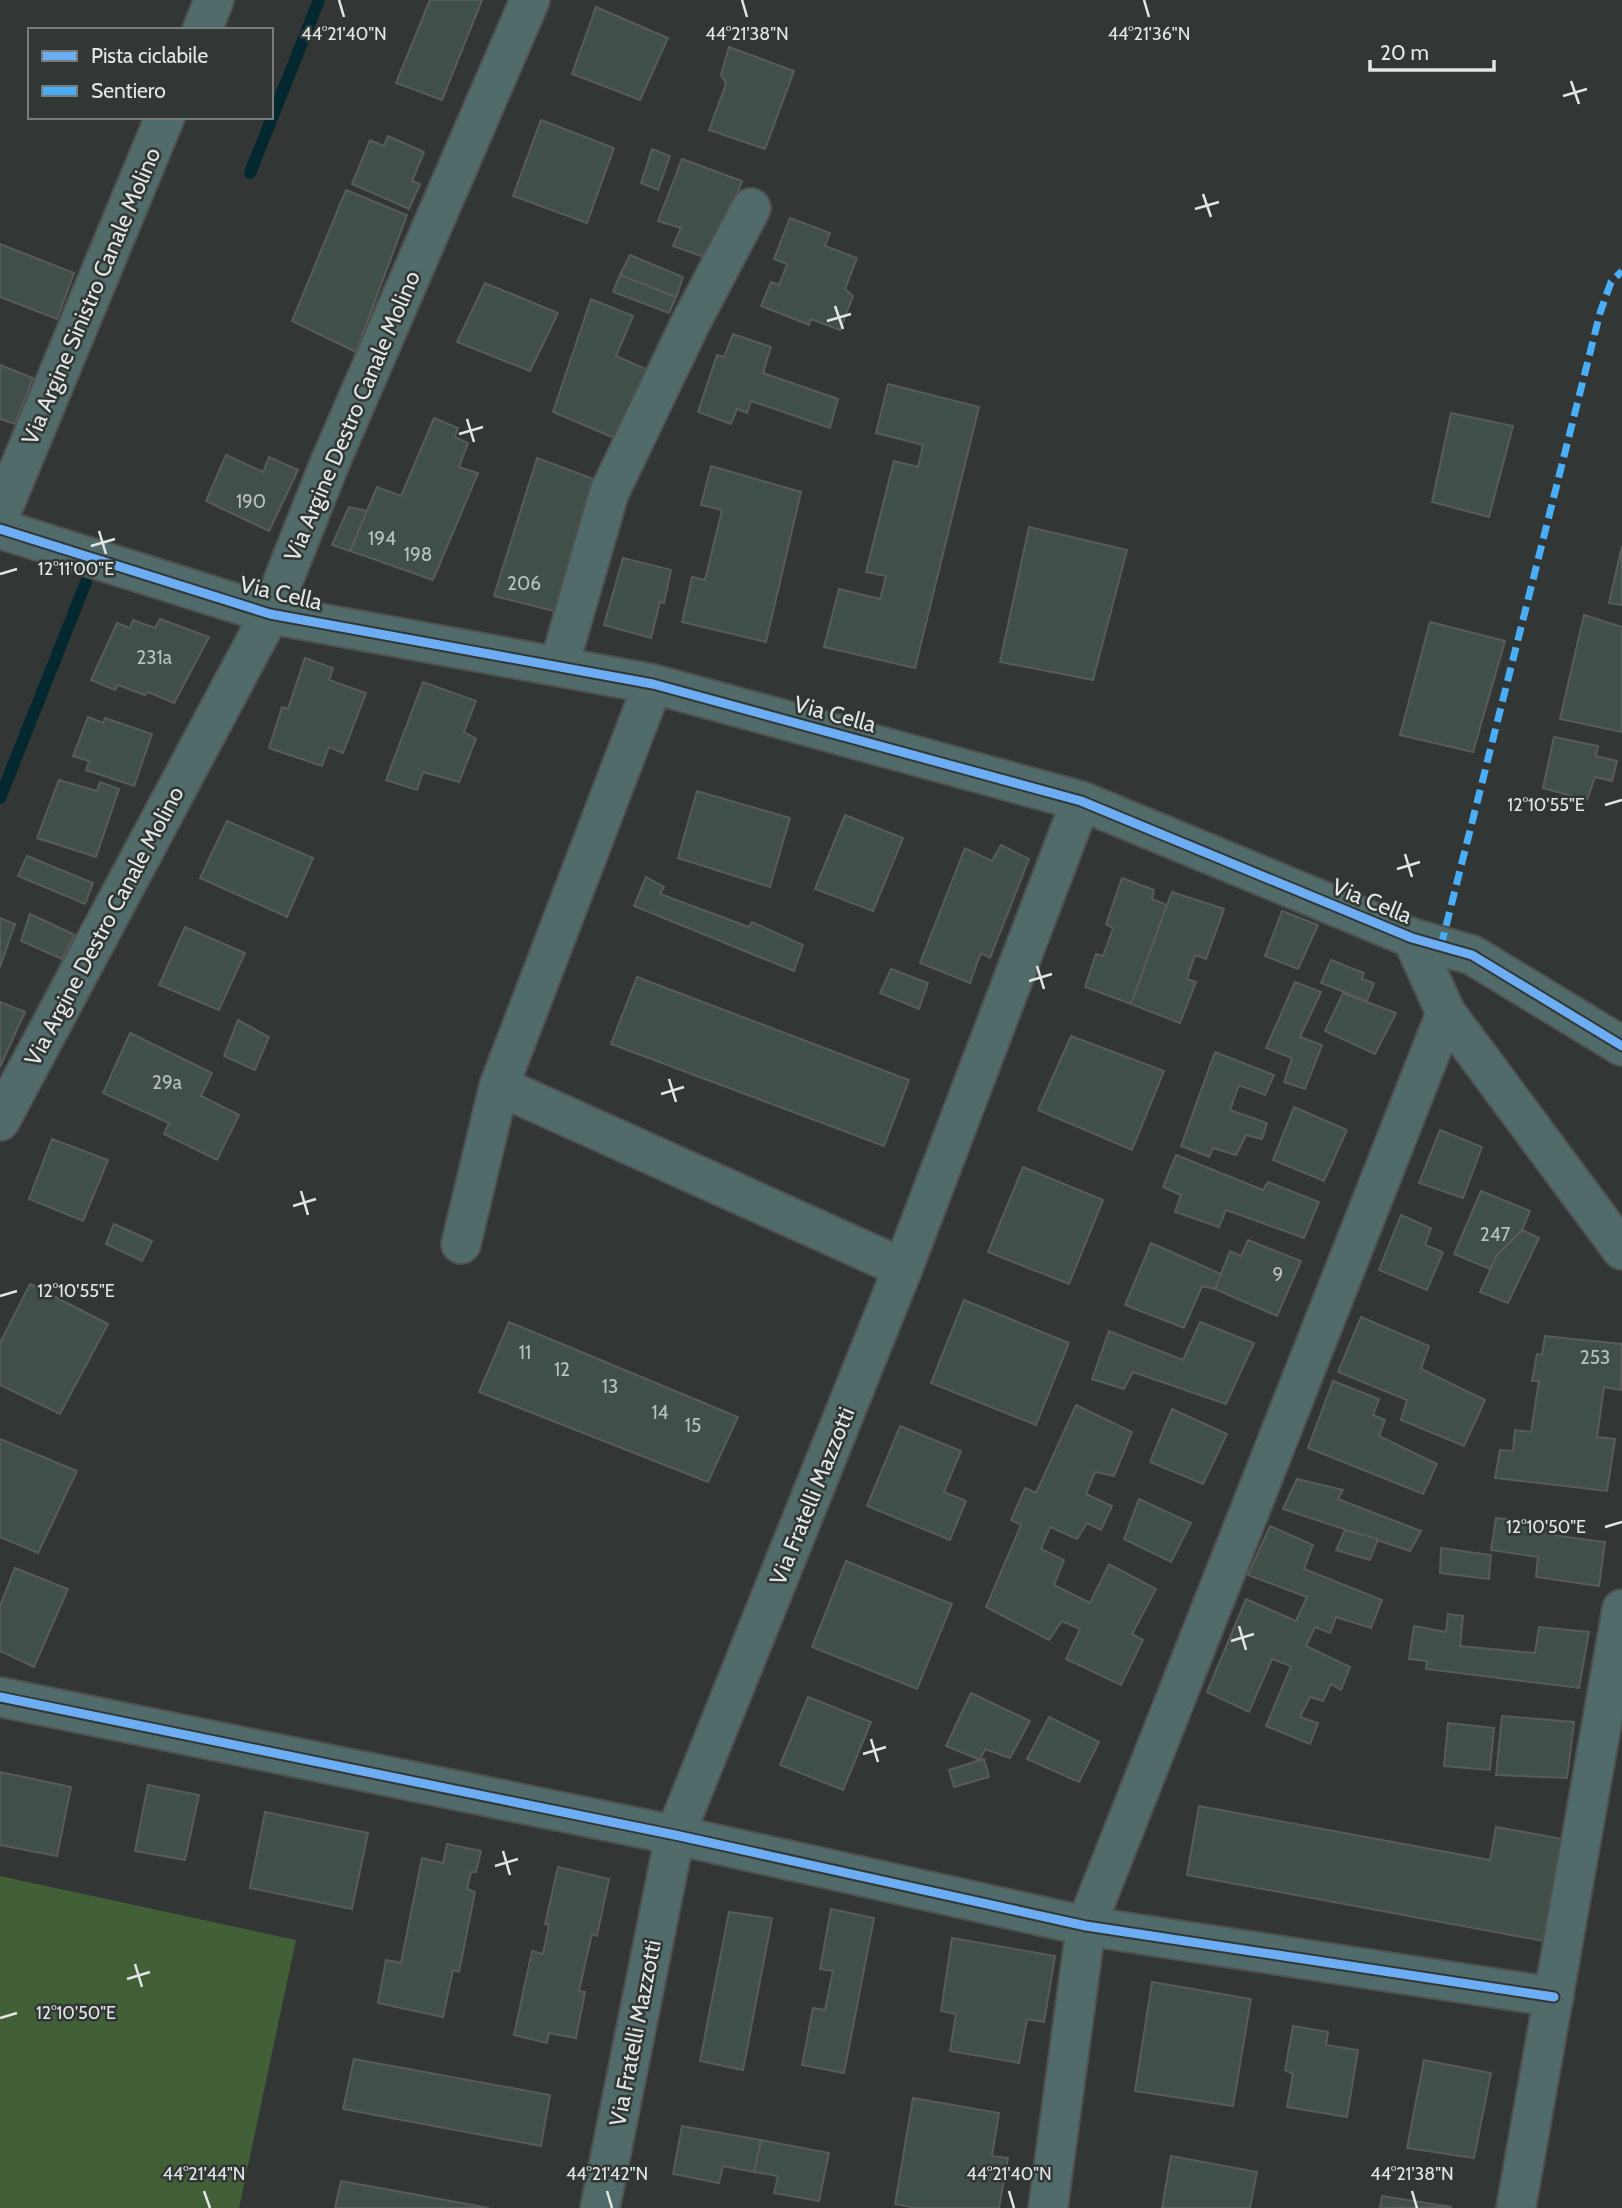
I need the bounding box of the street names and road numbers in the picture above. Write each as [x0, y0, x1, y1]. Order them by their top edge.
street label: Via Argine Sinistro Canale Molino [16, 143, 166, 449]
street label: Via Argine Destro Canale Molino [278, 267, 426, 565]
street label: Via Cella [237, 570, 325, 616]
street label: Via Cella [791, 690, 879, 738]
street label: Via Argine Destro Canale Molino [18, 781, 190, 1071]
street label: Via Cella [1328, 872, 1416, 930]
street label: Via Fratelli Mazzotti [764, 1403, 860, 1589]
street label: Via Fratelli Mazzotti [603, 1937, 667, 2129]

